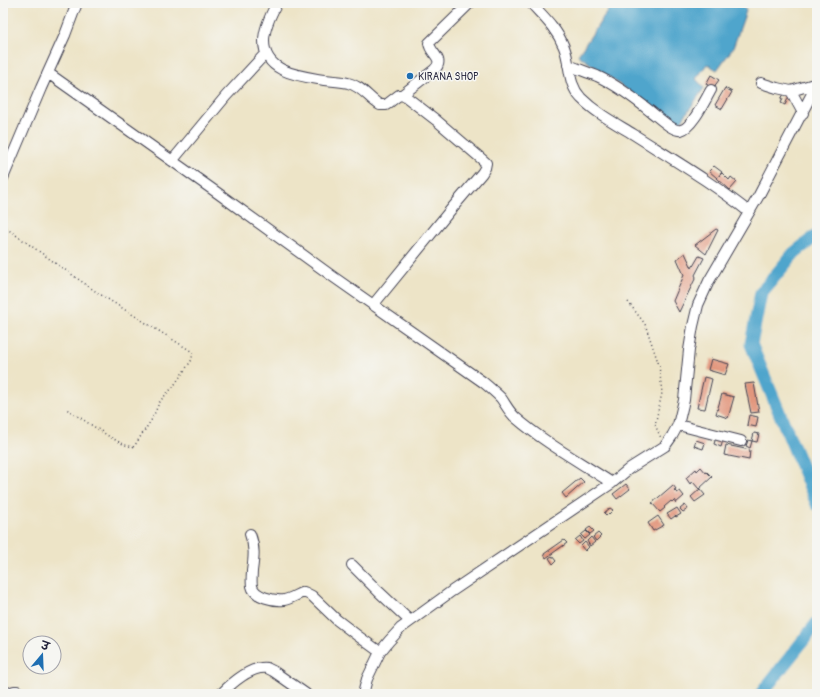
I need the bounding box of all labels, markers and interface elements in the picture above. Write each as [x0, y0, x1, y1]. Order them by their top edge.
marker: KIRANA SHOP [405, 71, 415, 81]
place label: KIRANA SHOP [418, 71, 479, 83]
north arrow [22, 635, 62, 675]
text: उ [39, 638, 52, 654]

